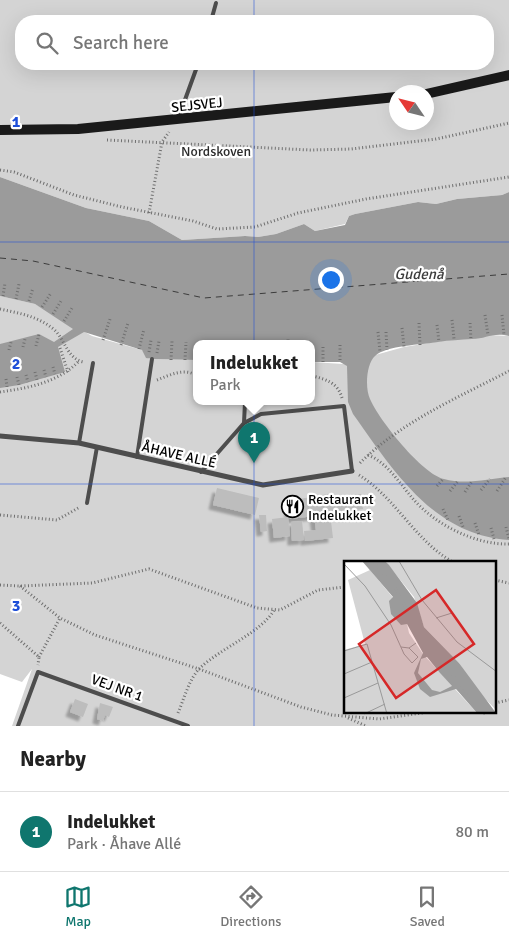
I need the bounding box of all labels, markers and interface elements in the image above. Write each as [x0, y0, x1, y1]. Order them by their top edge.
search box [15, 15, 494, 70]
icon: search [33, 29, 61, 57]
text: Search here [73, 31, 169, 55]
north arrow [389, 85, 434, 130]
street label: SEJSVEJ [170, 94, 224, 116]
text: 1 [12, 112, 21, 132]
park label: Nordskoven [181, 143, 251, 160]
water label: Gudenå [394, 265, 445, 283]
your location [318, 267, 344, 293]
popup [193, 340, 315, 405]
text: Indelukket [210, 351, 298, 375]
text: 2 [12, 354, 20, 374]
text: Park [210, 375, 241, 395]
pin: 1 [238, 422, 270, 463]
street label: ÅHAVE ALLÉ [140, 438, 218, 472]
place label: Restaurant Indelukket [308, 491, 374, 524]
restaurant icon: Restaurant Indelukket [280, 495, 304, 519]
inset map [344, 561, 496, 714]
text: 3 [12, 596, 20, 616]
street label: VEJ NR 1 [89, 671, 145, 705]
text: Nearby [20, 746, 86, 772]
text: Indelukket [67, 810, 155, 834]
text: 1 [32, 822, 40, 842]
text: 80 m [455, 822, 489, 842]
text: Park · Åhave Allé [67, 834, 181, 854]
tab: Map [64, 883, 92, 930]
tab: Directions [220, 883, 281, 930]
tab: Saved [410, 883, 445, 930]

